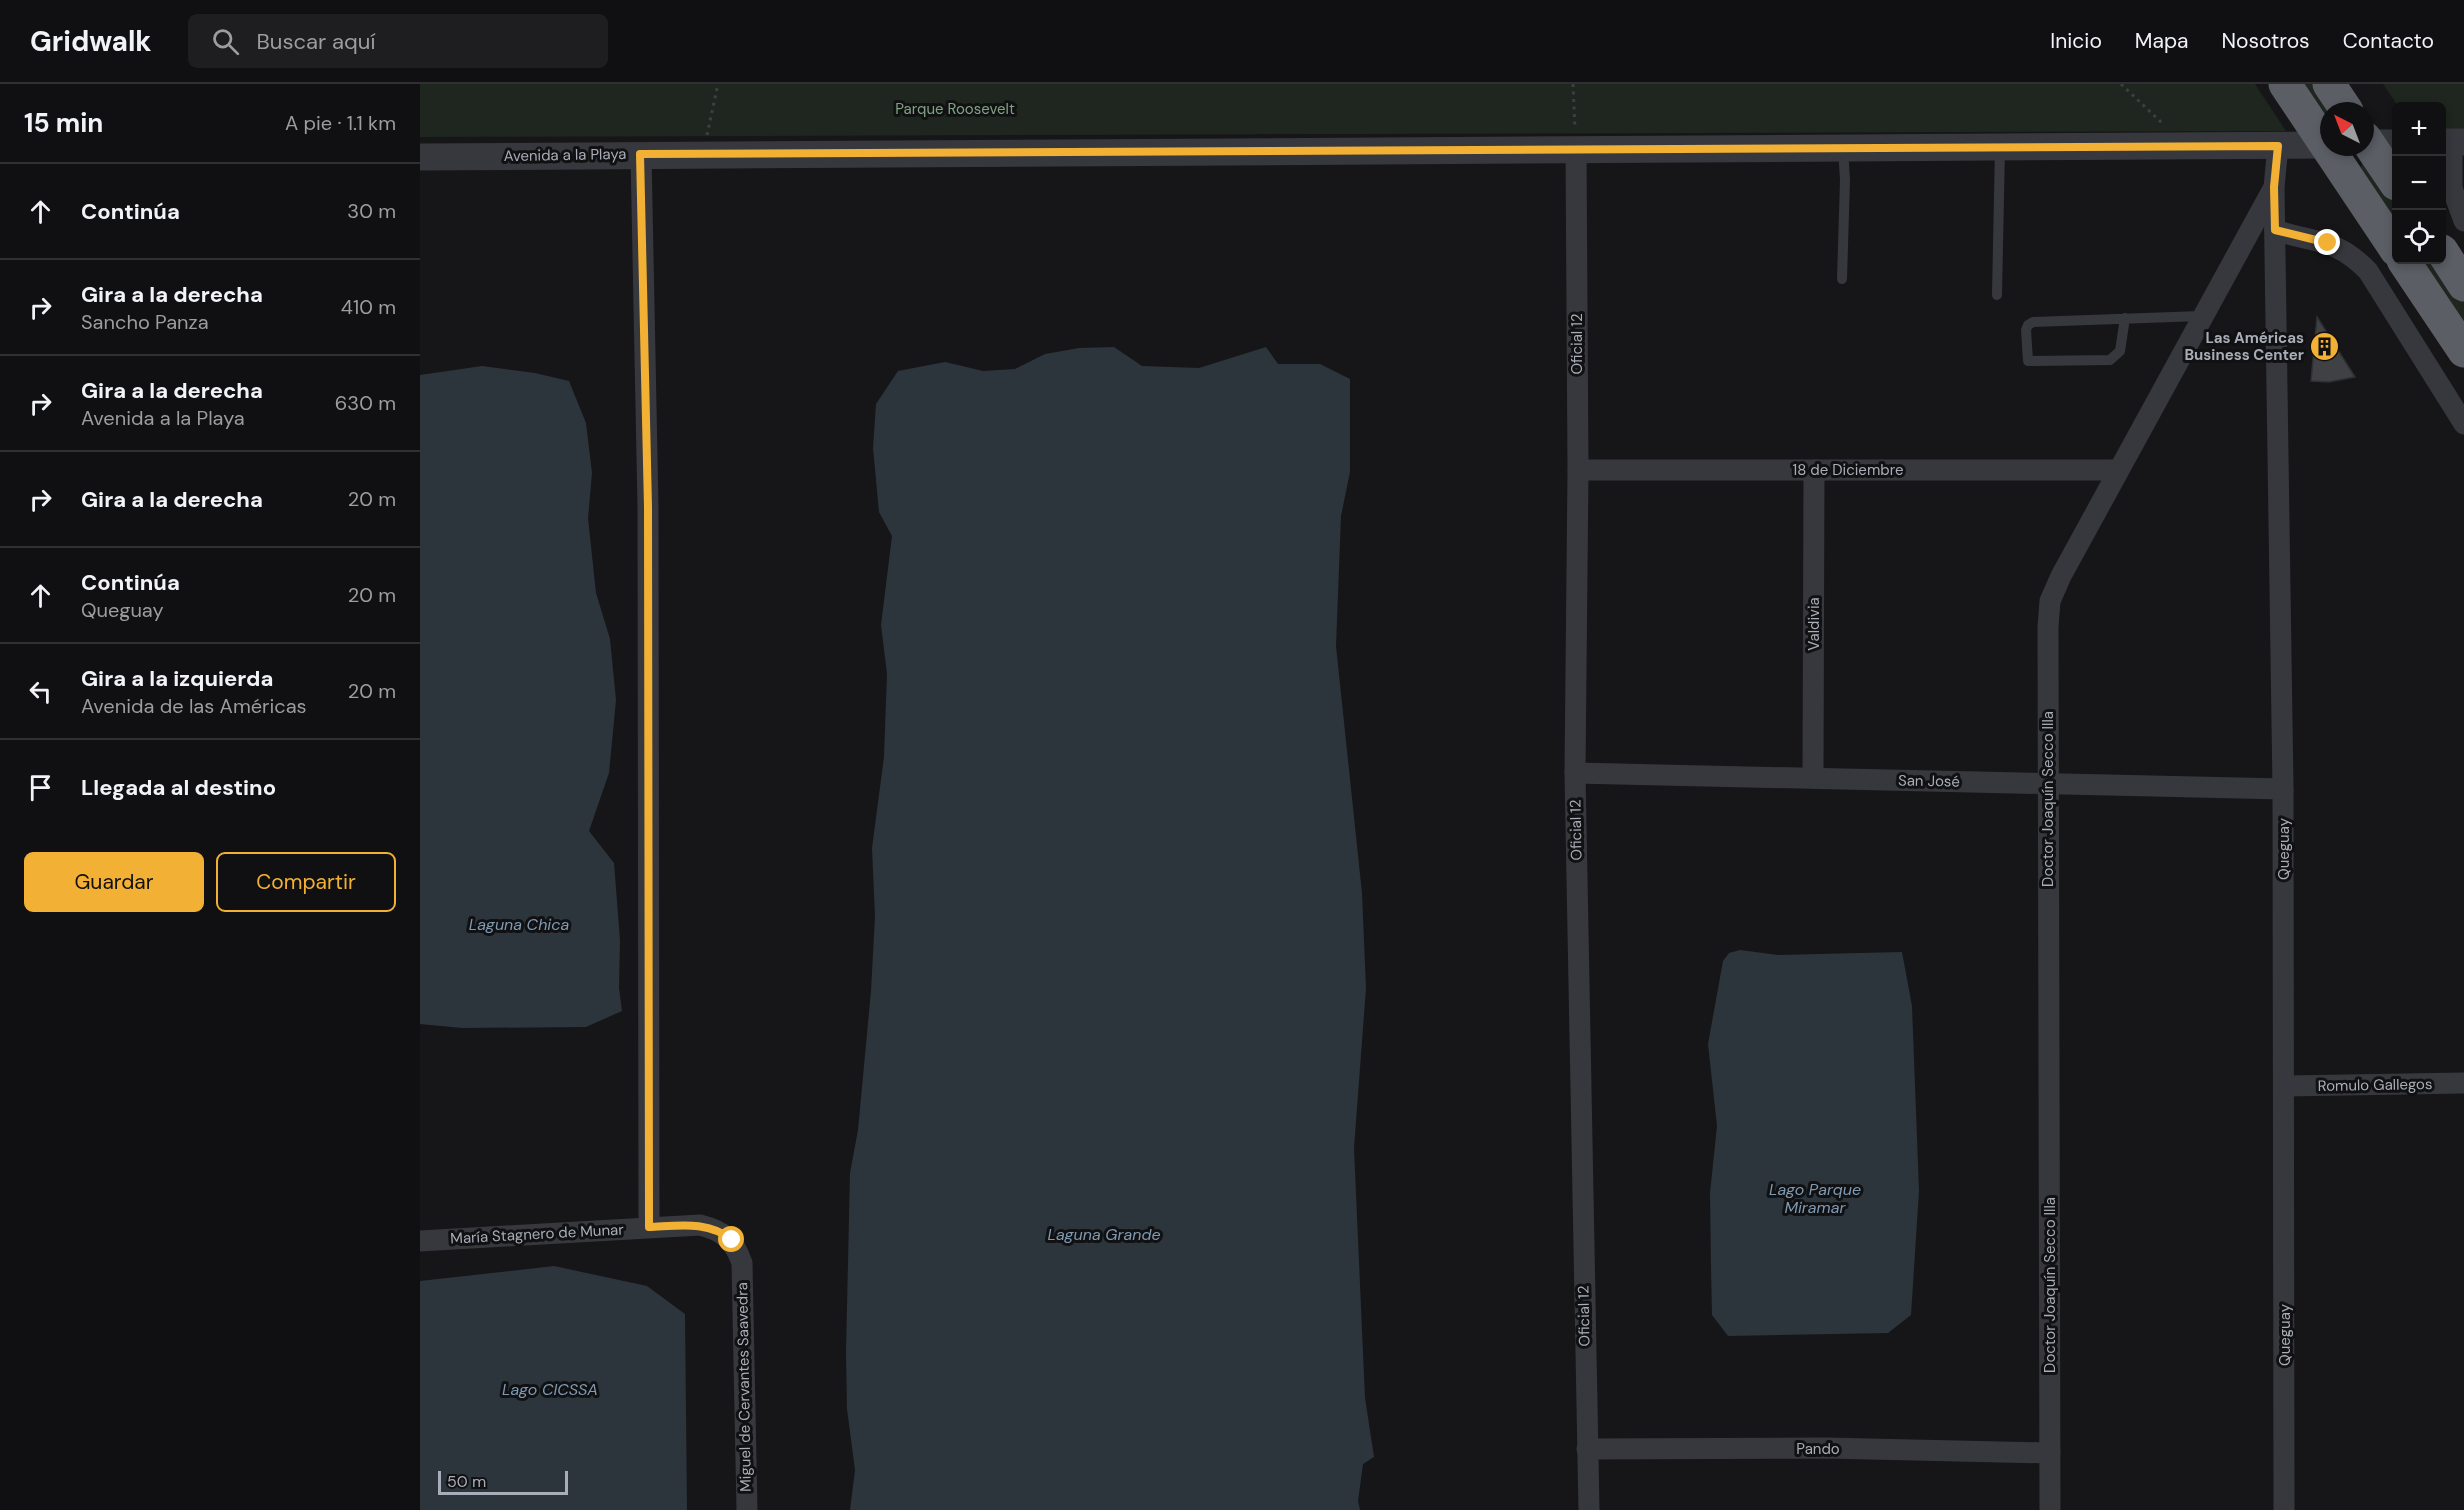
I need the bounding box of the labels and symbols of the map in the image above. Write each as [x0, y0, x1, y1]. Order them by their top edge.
park label: Parque Roosevelt [895, 99, 1015, 119]
north arrow [2320, 102, 2374, 156]
street label: Avenida a la Playa [503, 144, 627, 166]
route end [2314, 229, 2340, 255]
street label: Oficial 12 [1567, 313, 1587, 375]
place label: Las Américas Business Center [2185, 328, 2304, 365]
building icon: Las Américas Business Center [2309, 331, 2341, 363]
street label: 18 de Diciembre [1793, 460, 1903, 480]
street label: Valdivia [1804, 597, 1824, 651]
street label: Doctor Joaquín Secco Illa [2038, 711, 2058, 887]
street label: San José [1898, 770, 1960, 792]
street label: Oficial 12 [1565, 799, 1587, 861]
street label: Queguay [2274, 817, 2294, 880]
water label: Laguna Chica [469, 914, 569, 935]
street label: Romulo Gallegos [2317, 1074, 2433, 1096]
water label: Lago Parque Miramar [1769, 1179, 1861, 1218]
street label: Doctor Joaquín Secco Illa [2040, 1197, 2060, 1373]
street label: María Stagnero de Munar [450, 1219, 625, 1249]
water label: Laguna Grande [1047, 1224, 1161, 1245]
route start [718, 1226, 744, 1252]
street label: Miguel de Cervantes Saavedra [732, 1282, 756, 1492]
street label: Oficial 12 [1573, 1285, 1595, 1347]
street label: Queguay [2275, 1303, 2295, 1366]
water label: Lago CICSSA [502, 1379, 598, 1400]
street label: Pando [1796, 1439, 1840, 1459]
scale bar [438, 1468, 568, 1496]

